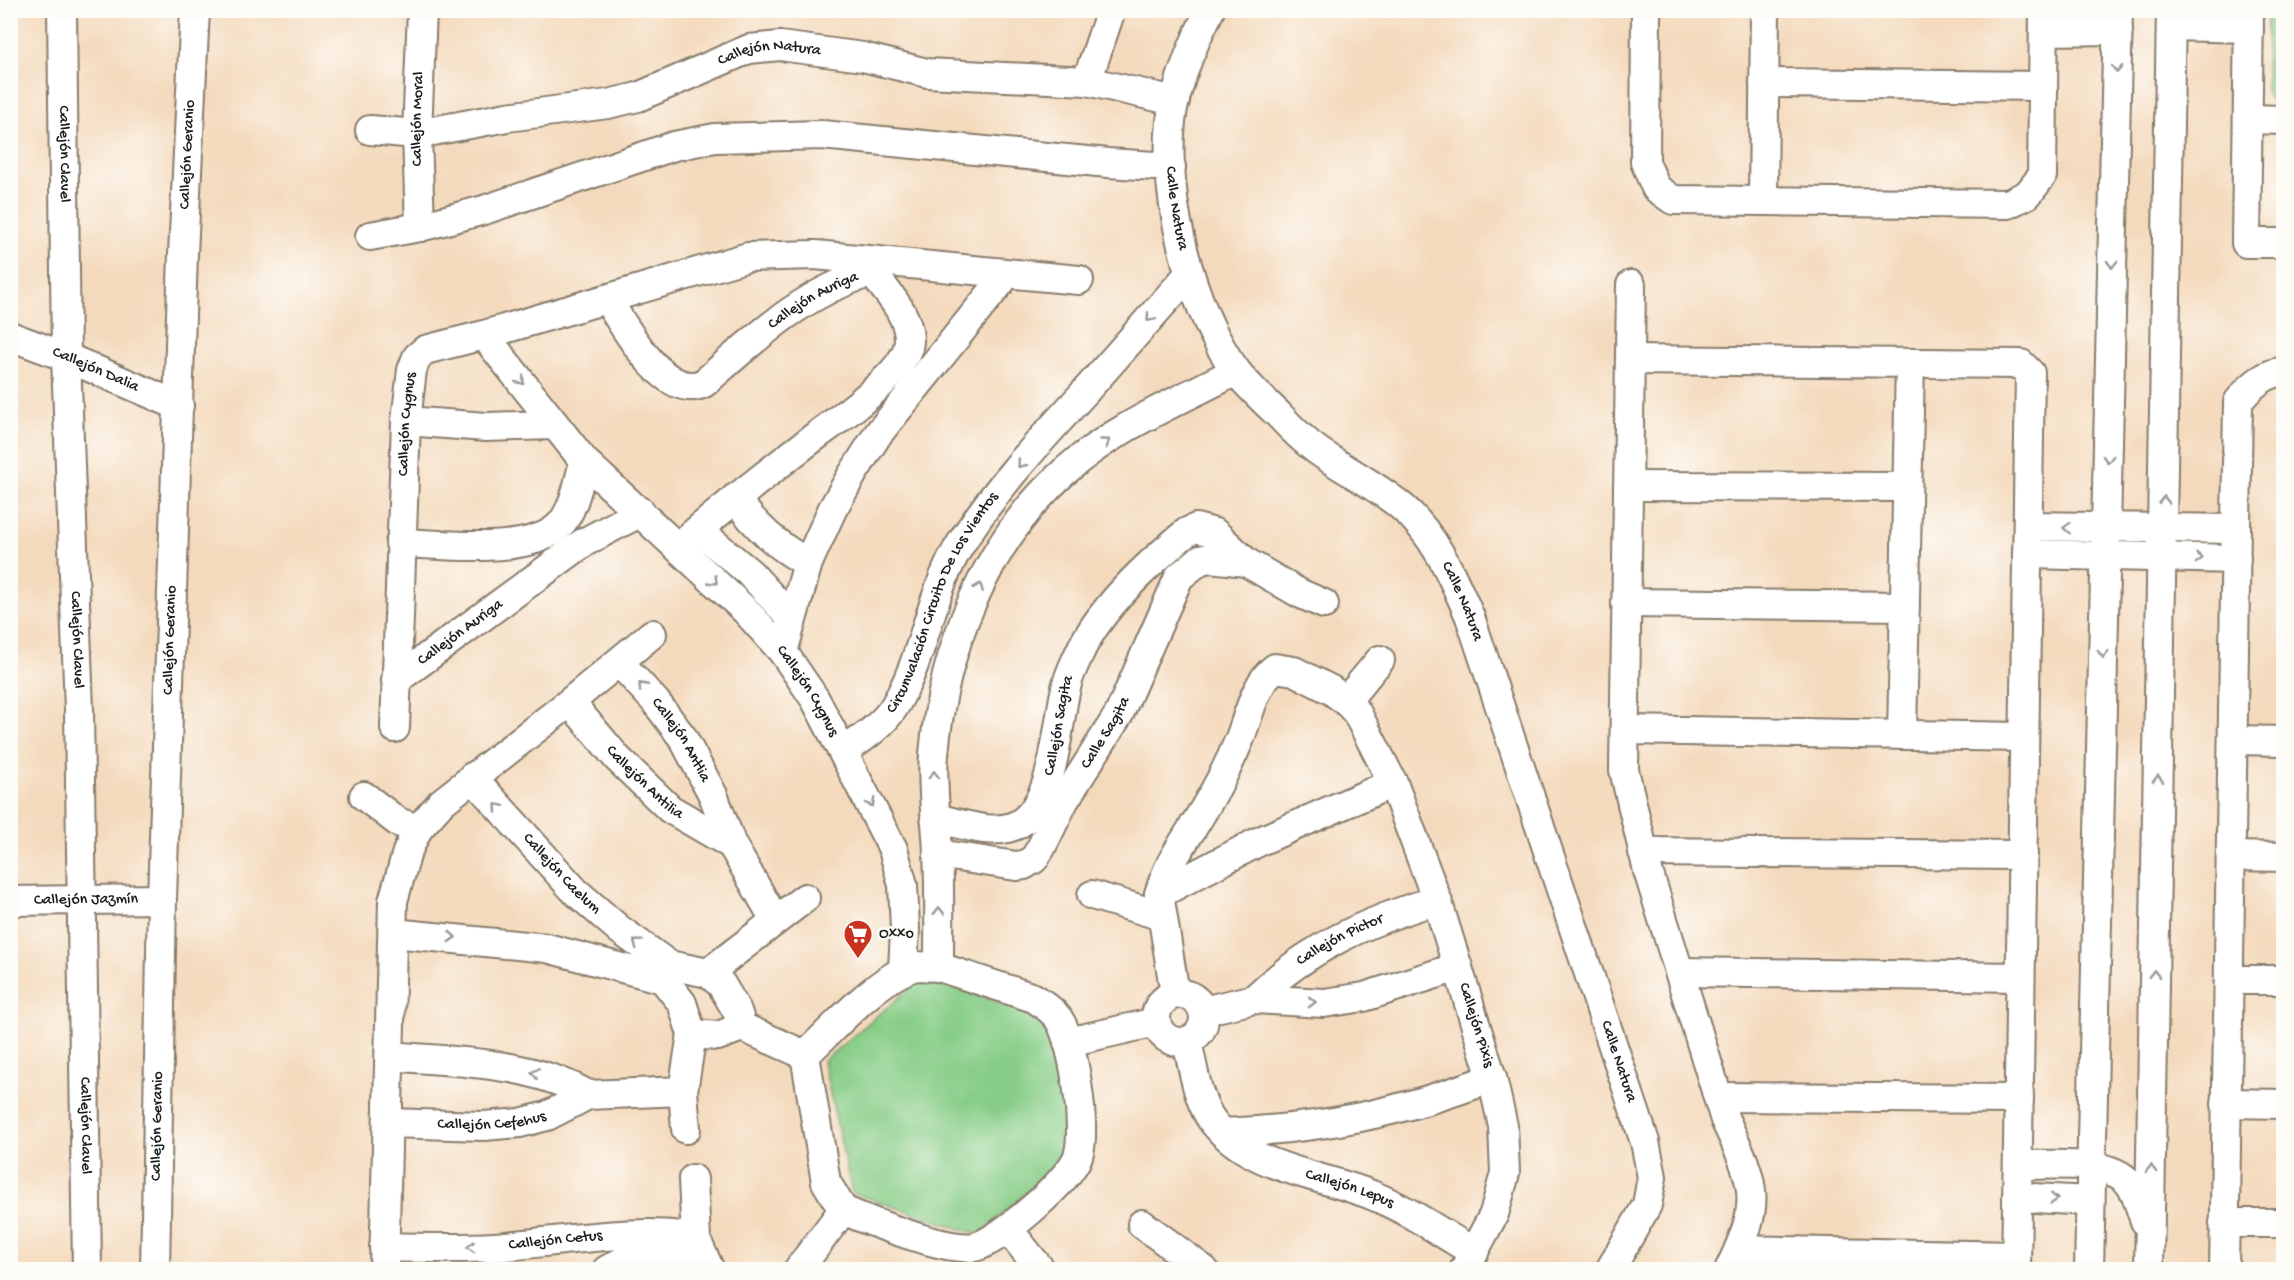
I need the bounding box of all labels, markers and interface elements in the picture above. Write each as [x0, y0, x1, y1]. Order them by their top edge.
street label: Callejón Natura [715, 36, 823, 71]
one-way arrow [2110, 64, 2123, 73]
street label: Callejón Moral [407, 71, 429, 167]
street label: Callejón Geranio [176, 99, 200, 210]
street label: Callejón Clavel [54, 105, 74, 203]
street label: Calle Natura [1160, 166, 1193, 253]
one-way arrow [2106, 259, 2118, 268]
street label: Callejón Auriga [764, 267, 862, 334]
one-way arrow [1146, 311, 1157, 322]
street label: Callejón Dalia [50, 343, 143, 397]
street label: Callejón Cygnus [395, 370, 421, 476]
one-way arrow [513, 374, 524, 385]
one-way arrow [1099, 439, 1110, 450]
one-way arrow [2101, 454, 2114, 463]
one-way arrow [1017, 457, 1028, 468]
street label: Circunvalación Circuito De Los Vientos [883, 488, 1004, 717]
one-way arrow [2158, 496, 2170, 505]
one-way arrow [2062, 521, 2071, 534]
one-way arrow [2195, 551, 2204, 564]
street label: Calle Natura [1436, 558, 1487, 645]
one-way arrow [707, 573, 718, 584]
one-way arrow [972, 582, 984, 593]
street label: Callejón Geranio [159, 585, 182, 695]
street label: Callejón Clavel [65, 591, 88, 689]
street label: Callejón Auriga [414, 594, 508, 670]
street label: Callejón Cygnus [772, 641, 843, 741]
one-way arrow [2097, 649, 2109, 658]
street label: Callejón Sagita [1040, 672, 1079, 778]
one-way arrow [638, 683, 649, 693]
street label: Calle Sagita [1077, 693, 1135, 773]
street label: Callejón Antlia [647, 694, 715, 787]
street label: Callejón Antilia [601, 742, 687, 825]
one-way arrow [928, 770, 940, 779]
one-way arrow [2152, 775, 2164, 784]
one-way arrow [864, 797, 875, 808]
one-way arrow [494, 803, 505, 814]
street label: Callejón Caelum [518, 829, 605, 919]
street label: Callejón Jazmín [34, 890, 139, 910]
one-way arrow [933, 906, 945, 915]
street label: Callejón Pictor [1293, 909, 1387, 971]
supermarket icon: Oxxo [842, 918, 874, 960]
place label: Oxxo [879, 925, 914, 944]
one-way arrow [447, 931, 456, 944]
one-way arrow [632, 939, 643, 950]
one-way arrow [2148, 970, 2161, 979]
street label: Callejón Pixis [1454, 981, 1498, 1071]
one-way arrow [1308, 996, 1317, 1009]
street label: Calle Natura [1596, 1018, 1641, 1106]
one-way arrow [530, 1067, 540, 1080]
street label: Callejón Geranio [147, 1071, 168, 1181]
street label: Callejón Clavel [75, 1077, 95, 1174]
street label: Callejón Cefehus [437, 1107, 549, 1136]
street label: Callejón Lepus [1303, 1165, 1398, 1214]
one-way arrow [2144, 1165, 2157, 1174]
one-way arrow [2049, 1192, 2058, 1205]
street label: Callejón Cetus [508, 1227, 604, 1255]
one-way arrow [467, 1241, 476, 1254]

